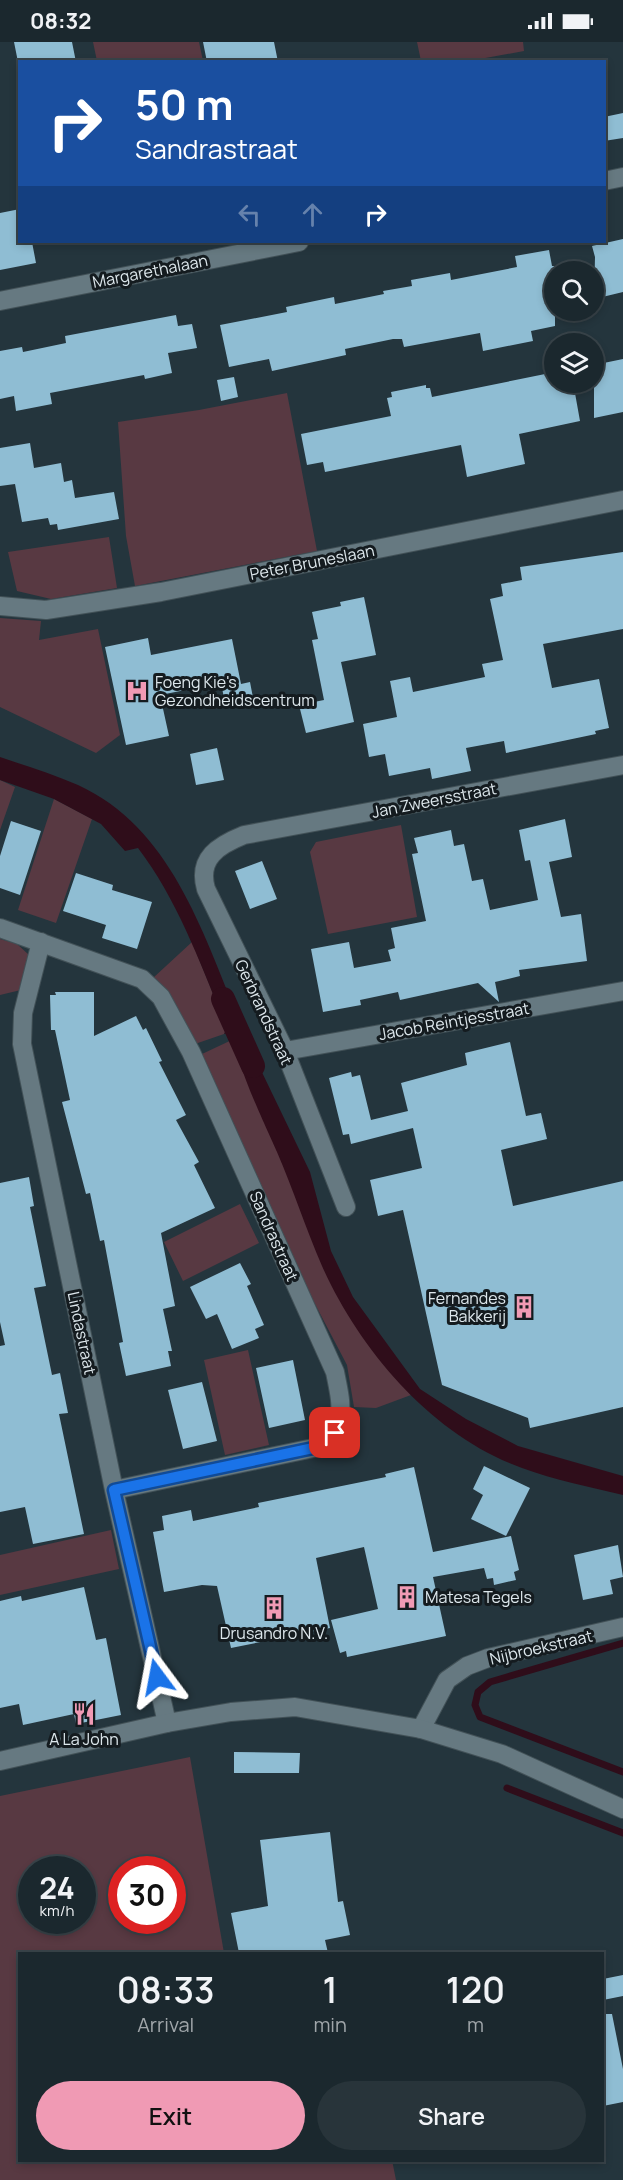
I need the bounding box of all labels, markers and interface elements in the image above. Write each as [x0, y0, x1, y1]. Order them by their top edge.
text: 08:32 [30, 6, 91, 36]
text: 50 m [135, 75, 233, 133]
icon: right [36, 84, 114, 162]
text: Sandrastraat [135, 130, 298, 167]
icon: left [233, 198, 266, 231]
icon: ahead [296, 198, 329, 231]
icon: right [359, 198, 392, 231]
street label: Margarethalaan [91, 249, 209, 293]
map controls [544, 261, 604, 393]
button: search [544, 261, 604, 321]
button: layers [544, 333, 604, 393]
street label: Peter Bruneslaan [248, 539, 376, 585]
place label: Foeng Kie's Gezondheidscentrum [155, 671, 315, 711]
hospital icon: Foeng Kie's Gezondheidscentrum [124, 678, 150, 704]
street label: Jan Zweersstraat [370, 777, 498, 823]
street label: Gerbrandstraat [230, 956, 298, 1068]
street label: Jacob Reintjesstraat [377, 997, 531, 1045]
street label: Sandrastraat [244, 1187, 304, 1285]
place label: Fernandes Bakkerij [428, 1287, 506, 1327]
street label: Lindastraat [62, 1290, 102, 1376]
building icon: Fernandes Bakkerij [511, 1294, 537, 1320]
pin [309, 1407, 360, 1458]
icon: arrive [318, 1416, 351, 1449]
building icon: Matesa Tegels [394, 1584, 420, 1610]
place label: Matesa Tegels [425, 1586, 532, 1608]
building icon: Drusandro N.V. [261, 1595, 287, 1621]
place label: Drusandro N.V. [220, 1622, 328, 1644]
street label: Nijbroekstraat [487, 1624, 595, 1670]
position arrow [125, 1645, 189, 1709]
restaurant icon: A La John [71, 1701, 97, 1727]
place label: A La John [49, 1728, 119, 1750]
speed limit sign: 30 [108, 1856, 186, 1934]
text: 24 [39, 1867, 75, 1908]
text: km/h [40, 1900, 74, 1921]
text: 08:33 [117, 1965, 215, 2014]
text: 1 [323, 1965, 338, 2014]
text: 120 [446, 1965, 505, 2014]
text: Arrival [137, 2011, 194, 2038]
text: min [313, 2011, 347, 2038]
text: m [467, 2011, 484, 2038]
button: Exit [36, 2081, 305, 2150]
button: Share [317, 2081, 586, 2150]

